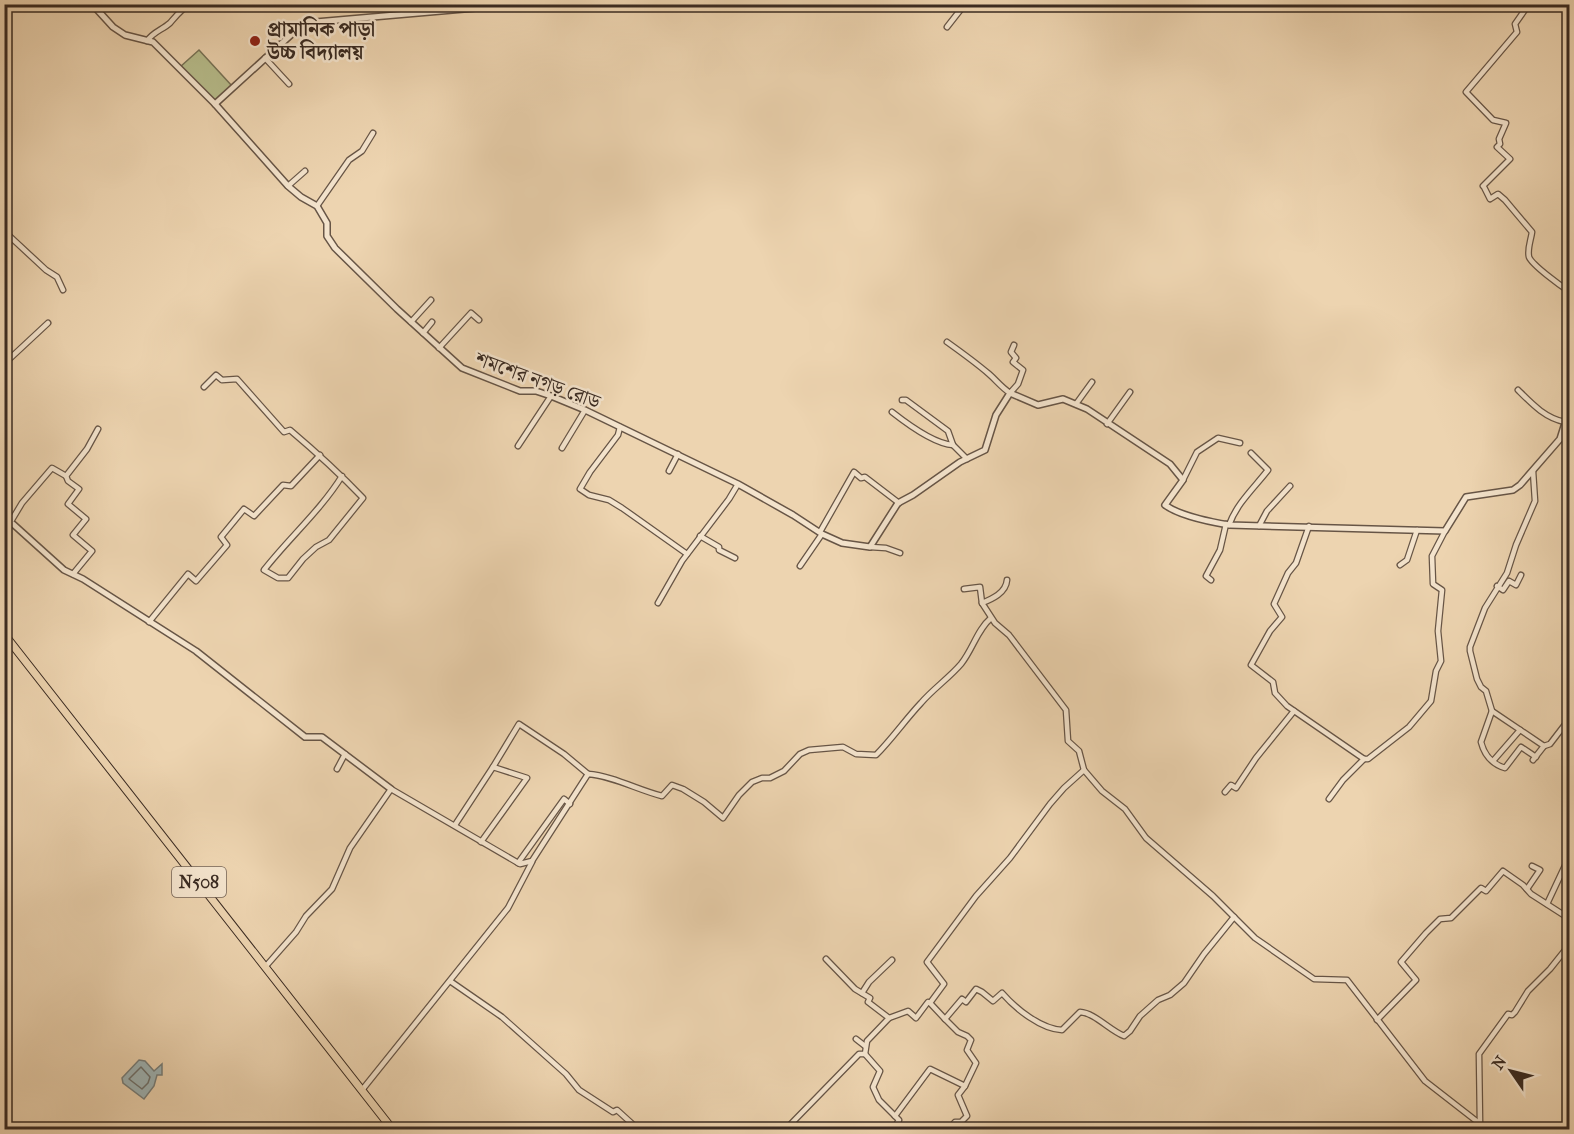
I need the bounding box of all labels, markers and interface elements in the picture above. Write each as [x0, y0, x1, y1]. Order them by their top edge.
place label: প্রামানিক পাড়া উচ্চ বিদ্যালয় [266, 16, 375, 64]
marker: প্রামানিক পাড়া উচ্চ বিদ্যালয় [248, 34, 262, 48]
street label: শমশের নগড় রোড [471, 347, 604, 414]
road number: N508 [172, 867, 226, 897]
north arrow [1481, 1041, 1541, 1101]
text: N [1488, 1052, 1511, 1073]

